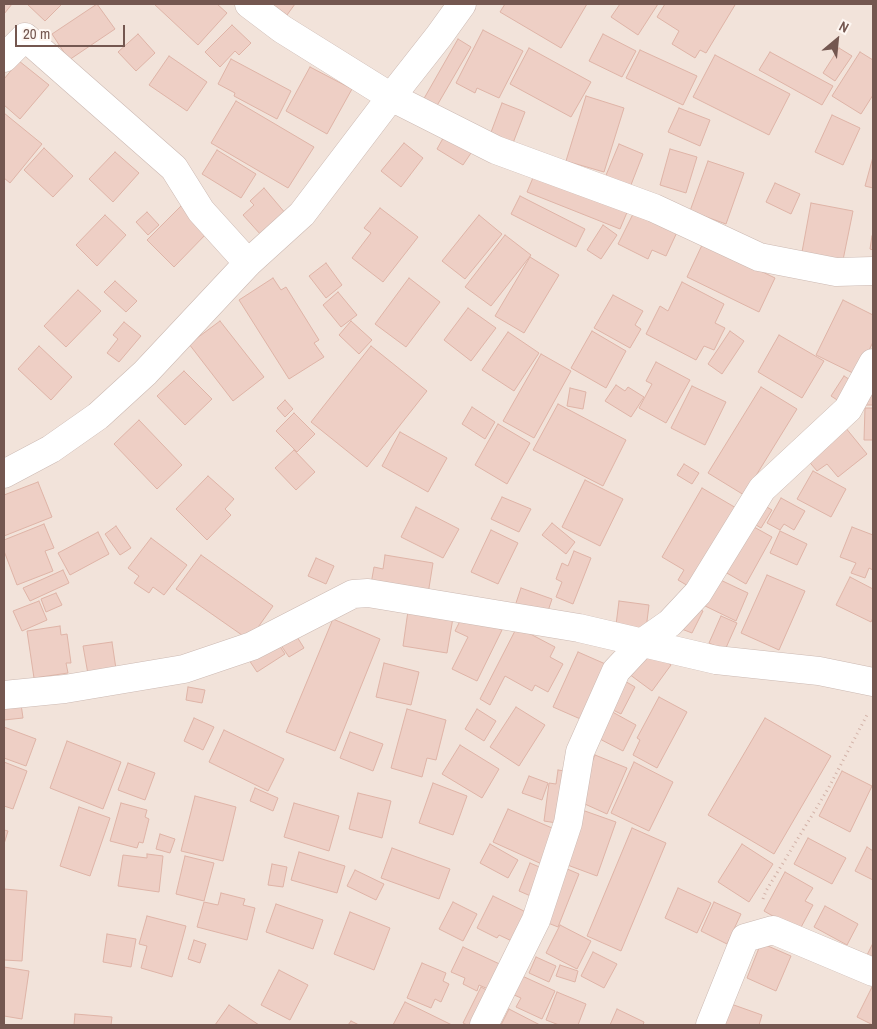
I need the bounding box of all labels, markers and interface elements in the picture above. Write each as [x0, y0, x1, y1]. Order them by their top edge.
scale bar [18, 15, 128, 47]
north arrow [812, 15, 862, 65]
text: N [836, 17, 852, 37]
text: 20 m [23, 23, 50, 44]

